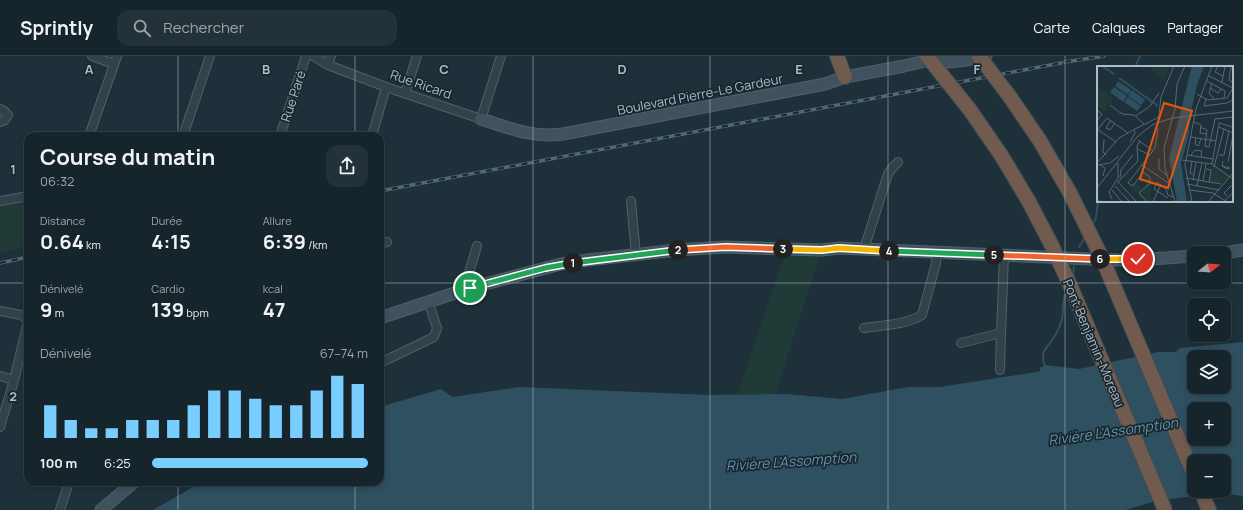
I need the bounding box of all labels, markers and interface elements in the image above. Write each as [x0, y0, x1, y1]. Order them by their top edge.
search box [117, 10, 397, 46]
text: Sprintly [20, 15, 93, 41]
icon: search [131, 17, 153, 39]
text: Rechercher [163, 17, 244, 38]
text: Carte [1034, 18, 1070, 37]
text: Calques [1092, 18, 1145, 37]
text: Partager [1167, 18, 1223, 37]
text: A [85, 60, 94, 78]
text: B [262, 60, 270, 78]
text: C [439, 60, 449, 78]
text: D [617, 60, 627, 78]
text: E [795, 60, 803, 78]
text: F [974, 60, 981, 78]
street label: Rue Ricard [388, 65, 454, 103]
inset map [1097, 66, 1233, 202]
street label: Rue Paré [276, 68, 310, 124]
street label: Boulevard Pierre-Le Gardeur [616, 69, 785, 119]
text: Course du matin [40, 142, 215, 172]
button: share [326, 145, 368, 187]
text: 1 [10, 160, 16, 178]
text: 06:32 [40, 172, 74, 190]
text: Distance [40, 213, 85, 228]
text: Durée [151, 213, 182, 228]
text: Allure [263, 213, 292, 228]
text: 0.64 [40, 228, 84, 255]
text: 4:15 [151, 228, 191, 255]
text: 6:39 [263, 228, 306, 255]
text: km [84, 237, 101, 252]
text: /km [306, 237, 327, 252]
pin: 3 [773, 239, 793, 259]
pin: 2 [668, 240, 688, 260]
text: 3 [780, 241, 786, 256]
pin: 4 [879, 241, 899, 261]
text: 2 [675, 242, 681, 257]
pin [1121, 242, 1155, 276]
text: 4 [886, 243, 892, 258]
pin: 5 [984, 245, 1004, 265]
north arrow [1187, 246, 1231, 290]
map controls [1187, 246, 1231, 498]
text: 5 [991, 247, 997, 262]
icon: check [1127, 248, 1149, 270]
pin: 6 [1090, 249, 1110, 269]
text: 6 [1097, 251, 1103, 266]
pin: 1 [563, 253, 583, 273]
text: 1 [571, 255, 575, 270]
pin [453, 271, 487, 305]
street label: Pont Benjamin-Moreau [1059, 276, 1129, 410]
icon: arrive [459, 277, 481, 299]
text: Dénivelé [40, 281, 84, 296]
text: Cardio [151, 281, 185, 296]
text: kcal [263, 281, 283, 296]
text: 9 [40, 296, 52, 323]
text: 139 [151, 296, 184, 323]
text: 47 [263, 296, 286, 323]
button: locate [1187, 298, 1231, 342]
text: m [52, 305, 64, 320]
text: bpm [184, 305, 209, 320]
text: Dénivelé [40, 344, 91, 362]
text: 67–74 m [320, 344, 368, 362]
button: layers [1187, 350, 1231, 394]
text: 2 [9, 387, 17, 405]
button: + [1187, 402, 1231, 446]
water label: Rivière L'Assomption [1047, 412, 1180, 450]
water label: Rivière L'Assomption [725, 447, 858, 475]
text: 100 m [40, 454, 77, 472]
text: 6:25 [104, 454, 131, 472]
button: − [1187, 454, 1231, 498]

